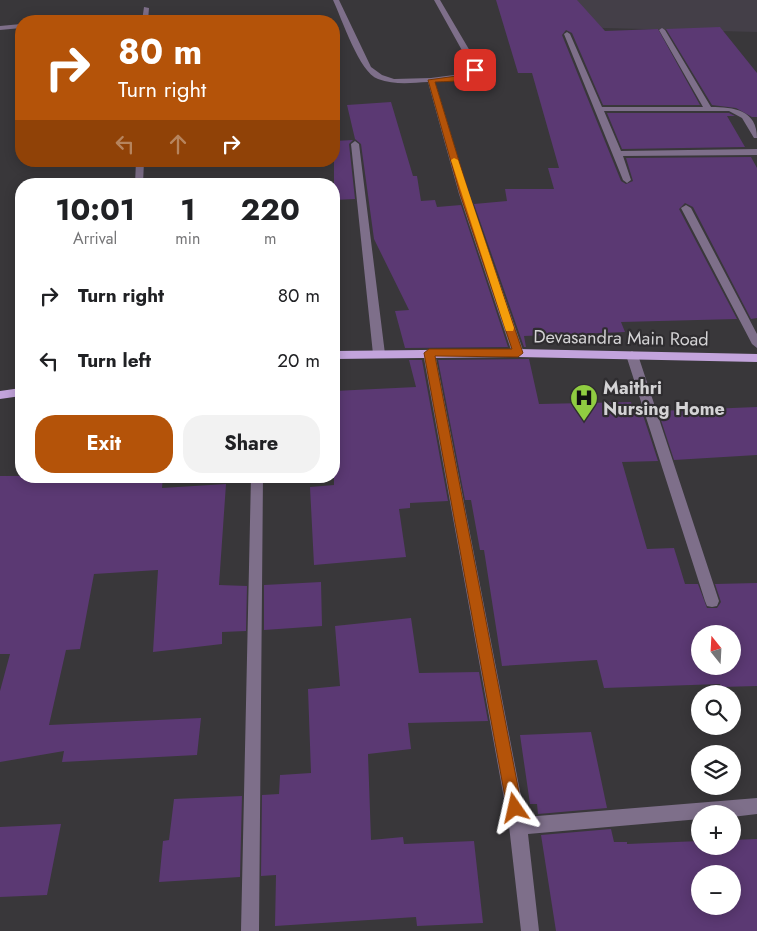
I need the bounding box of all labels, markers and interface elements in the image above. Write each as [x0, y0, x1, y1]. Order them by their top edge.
text: 80 m [118, 27, 202, 77]
icon: right [35, 35, 100, 100]
pin [454, 49, 496, 91]
icon: arrive [461, 56, 489, 84]
text: Turn right [118, 73, 206, 105]
icon: left [111, 130, 139, 158]
icon: ahead [164, 130, 192, 158]
icon: right [217, 130, 245, 158]
text: 10:01 [55, 188, 135, 231]
text: 1 [180, 188, 195, 231]
text: 220 [241, 188, 300, 231]
text: Arrival [73, 227, 117, 250]
text: min [175, 227, 200, 250]
text: m [264, 227, 276, 250]
icon: right [35, 282, 63, 310]
text: Turn right [78, 282, 164, 309]
text: 80 m [278, 282, 320, 309]
street label: Devasandra Main Road [533, 323, 709, 353]
icon: left [35, 347, 63, 375]
text: Turn left [78, 347, 151, 374]
text: 20 m [277, 347, 320, 374]
place label: Maithri Nursing Home [603, 375, 725, 422]
hospital icon: Maithri Nursing Home [569, 383, 599, 422]
button: Exit [35, 415, 173, 473]
button: Share [183, 415, 320, 473]
north arrow [691, 625, 741, 675]
map controls [691, 625, 741, 915]
button: search [691, 685, 741, 735]
button: layers [691, 745, 741, 795]
position arrow [488, 781, 540, 833]
button: + [691, 805, 741, 855]
button: − [691, 865, 741, 915]

